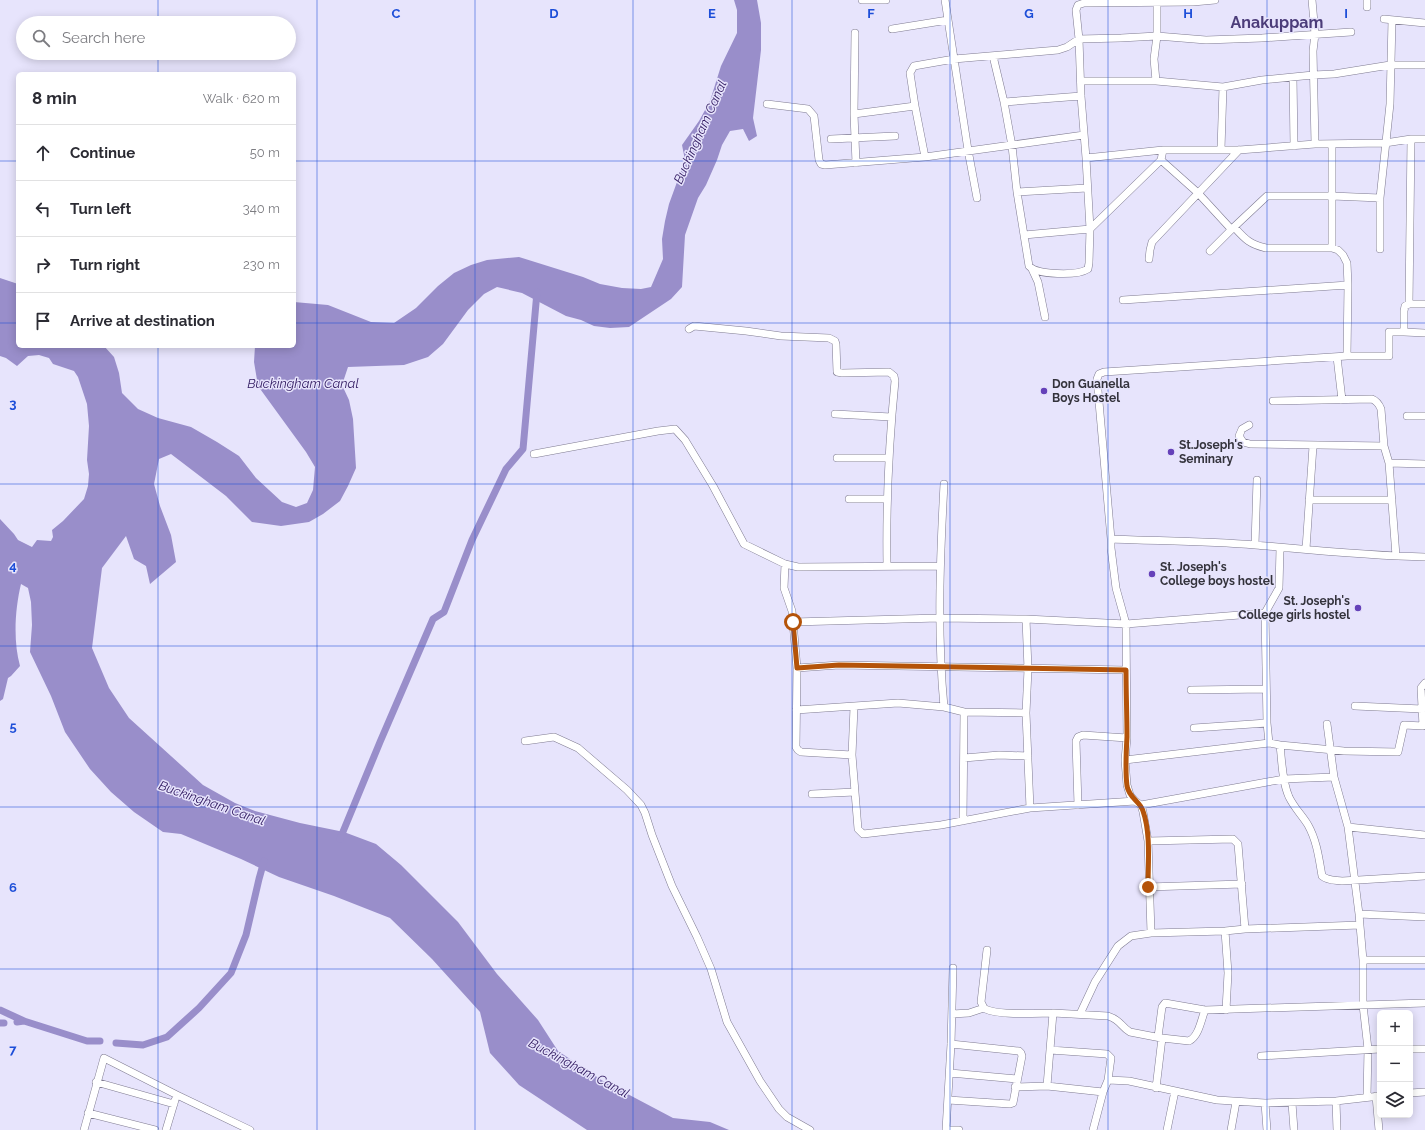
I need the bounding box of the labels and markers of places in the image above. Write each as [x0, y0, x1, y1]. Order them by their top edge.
place label: Don Guanella Boys Hostel [1052, 377, 1130, 405]
marker: Don Guanella Boys Hostel [1039, 386, 1049, 396]
place label: St.Joseph's Seminary [1179, 438, 1243, 466]
marker: St.Joseph's Seminary [1166, 447, 1176, 457]
place label: St. Joseph's College boys hostel [1160, 560, 1274, 588]
marker: St. Joseph's College boys hostel [1147, 569, 1157, 579]
place label: St. Joseph's College girls hostel [1238, 594, 1350, 622]
marker: St. Joseph's College girls hostel [1353, 603, 1363, 613]

